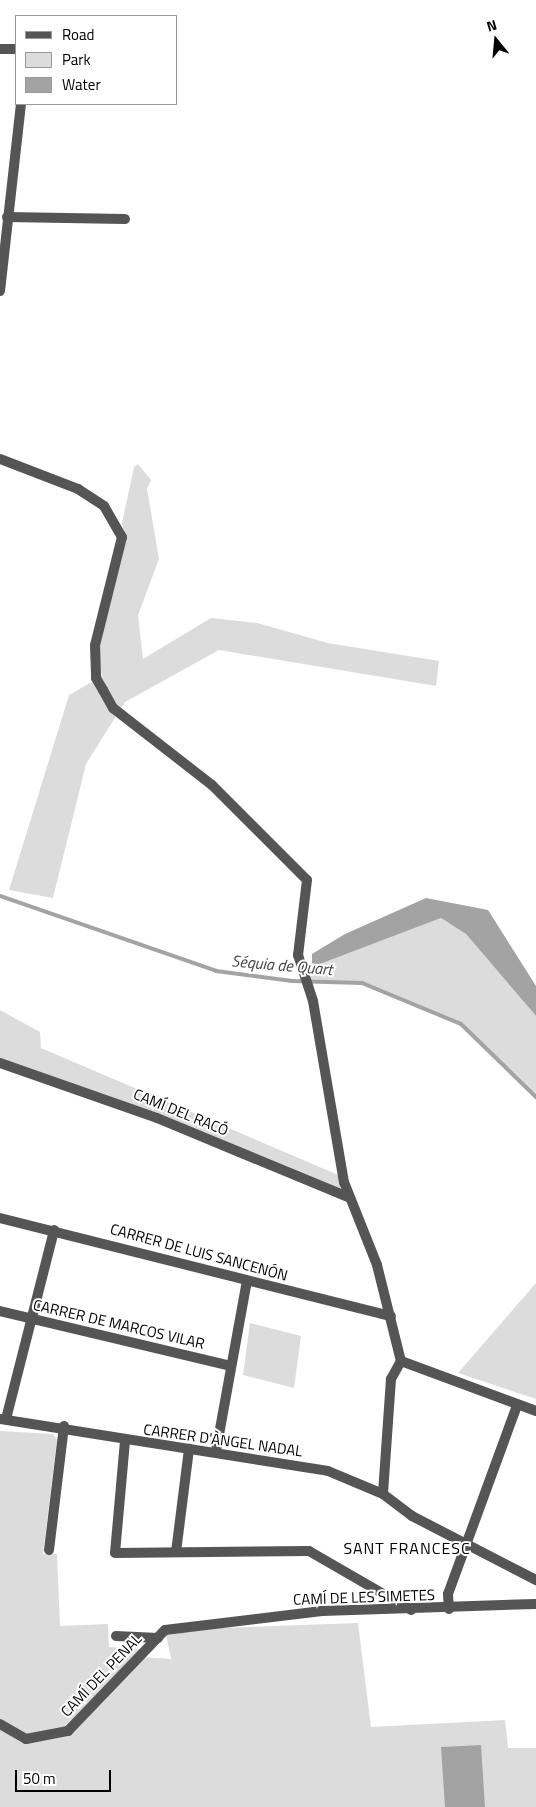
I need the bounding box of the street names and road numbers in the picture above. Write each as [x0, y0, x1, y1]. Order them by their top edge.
street label: CAMÍ DEL RACÓ [131, 1085, 231, 1139]
street label: CARRER DE LUIS SANCENÓN [108, 1220, 290, 1284]
street label: CARRER DE MARCOS VILAR [31, 1295, 207, 1353]
street label: CARRER D'ÀNGEL NADAL [142, 1420, 304, 1460]
street label: CAMÍ DE LES SIMETES [293, 1586, 435, 1608]
street label: CAMÍ DEL PENAL [57, 1630, 145, 1720]

